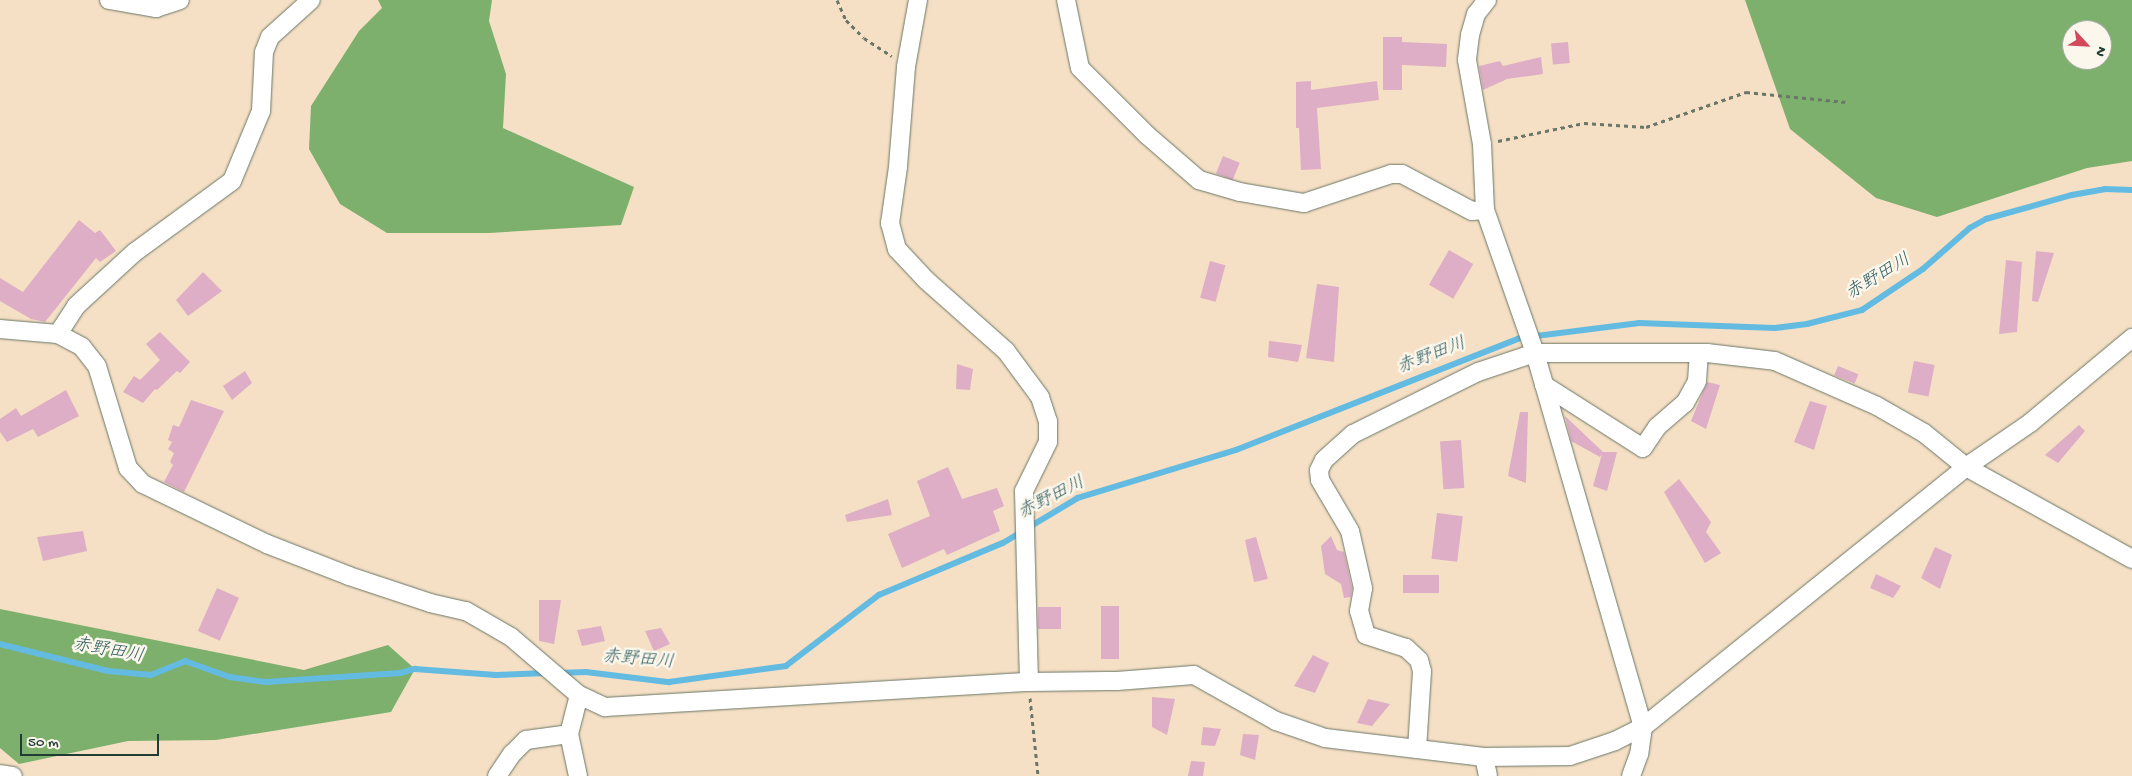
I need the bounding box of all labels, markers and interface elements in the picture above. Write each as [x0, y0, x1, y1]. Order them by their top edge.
north arrow [2062, 20, 2112, 70]
text: N [2091, 43, 2110, 59]
water label: 赤野田川 [1843, 250, 1915, 306]
water label: 赤野田川 [1395, 334, 1469, 380]
water label: 赤野田川 [1015, 473, 1089, 525]
water label: 赤野田川 [71, 635, 145, 669]
water label: 赤野田川 [601, 647, 675, 675]
scale bar [22, 724, 161, 756]
text: 50 m [28, 734, 59, 752]

